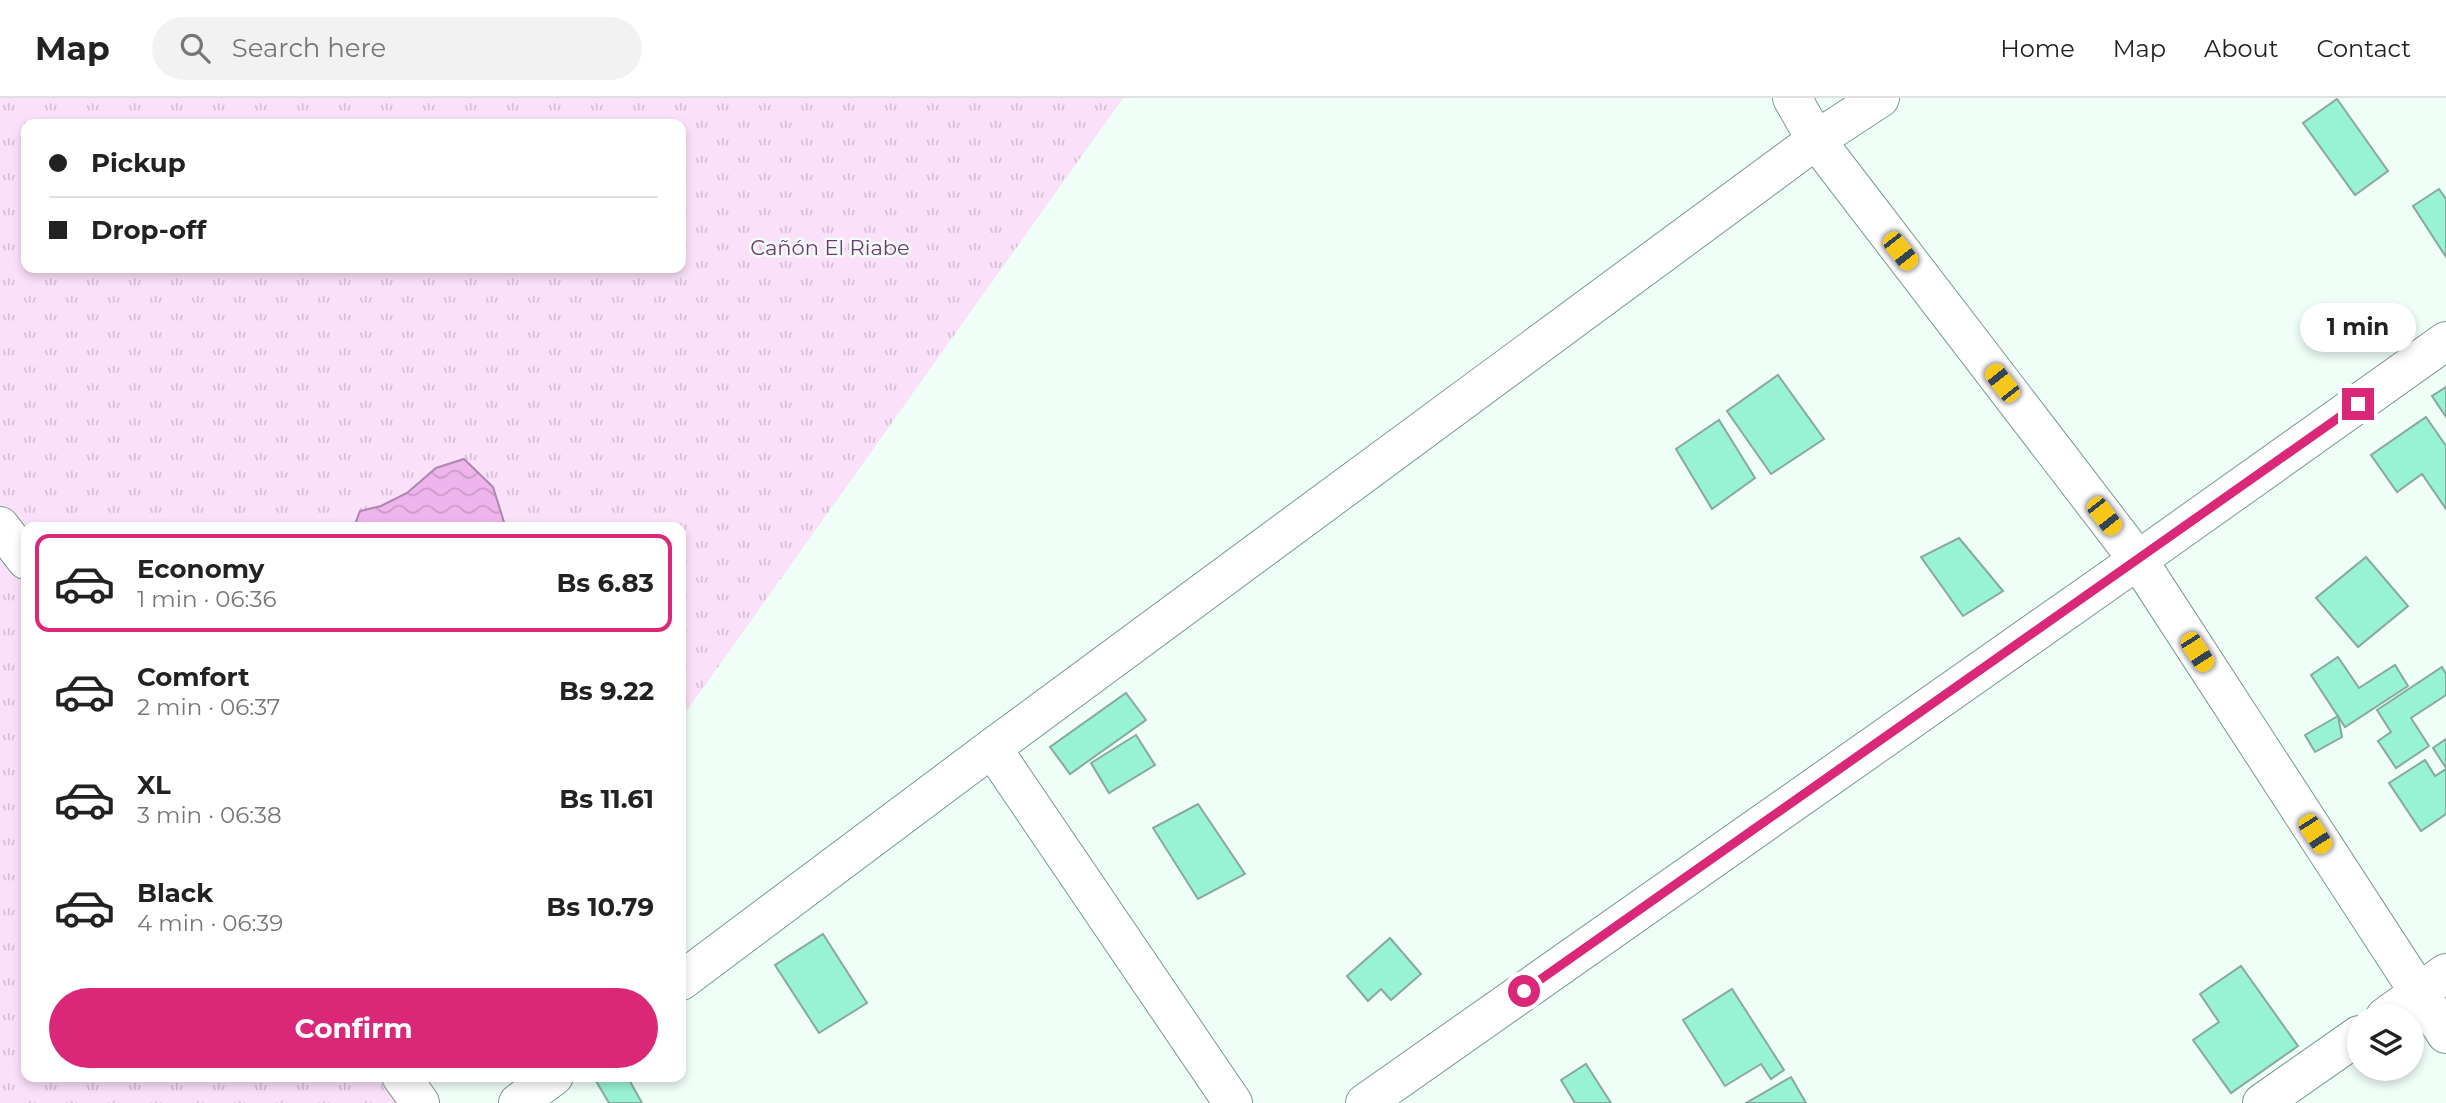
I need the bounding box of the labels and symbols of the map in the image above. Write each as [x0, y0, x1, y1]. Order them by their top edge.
car [1879, 228, 1922, 274]
park label: Cañón El Riabe [750, 235, 910, 260]
callout: 1 min [2300, 302, 2416, 352]
car [1981, 360, 2024, 406]
route end [2342, 388, 2374, 420]
car [2083, 493, 2126, 539]
car [2177, 629, 2218, 675]
car [2295, 811, 2336, 857]
route start [1508, 975, 1540, 1007]

